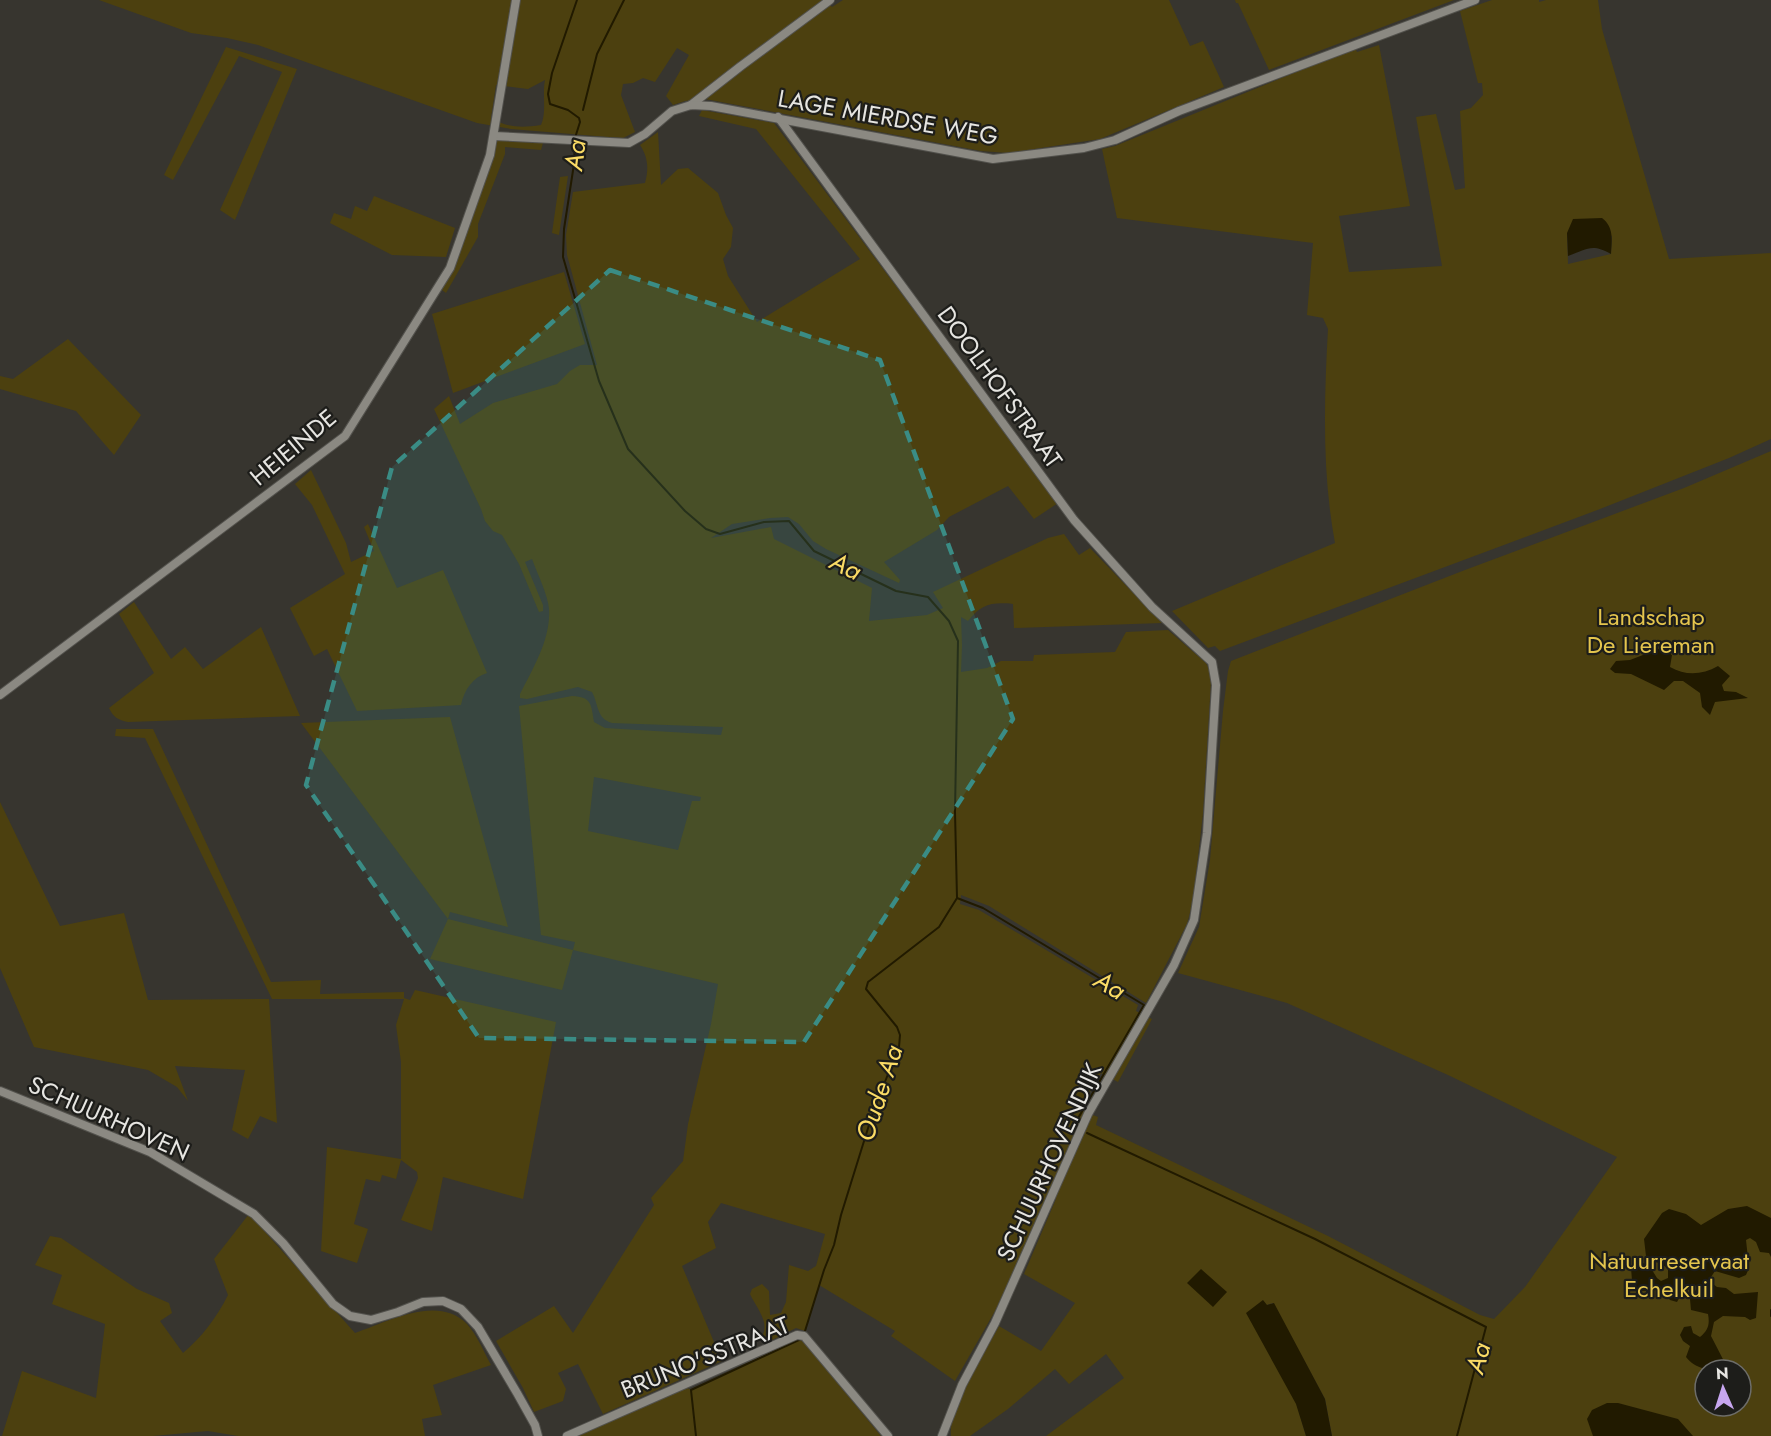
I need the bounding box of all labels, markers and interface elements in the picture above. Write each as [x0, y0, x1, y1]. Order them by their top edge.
street label: LAGE MIERDSE WEG [775, 80, 1001, 154]
water label: Aa [554, 137, 596, 174]
street label: DOOLHOFSTRAAT [929, 299, 1071, 475]
street label: HEIEINDE [242, 400, 344, 494]
water label: Aa [823, 542, 869, 590]
park label: Landschap De Liereman [1587, 599, 1715, 662]
water label: Aa [1086, 960, 1134, 1010]
water label: Oude Aa [846, 1039, 913, 1146]
street label: SCHUURHOVENDIJK [988, 1057, 1110, 1267]
street label: SCHUURHOVEN [23, 1067, 195, 1169]
park label: Natuurreservaat Echelkuil [1589, 1243, 1749, 1306]
street label: BRUNO'SSTRAAT [615, 1307, 795, 1407]
water label: Aa [1455, 1338, 1501, 1379]
north arrow [1693, 1358, 1753, 1418]
text: N [1715, 1362, 1729, 1385]

